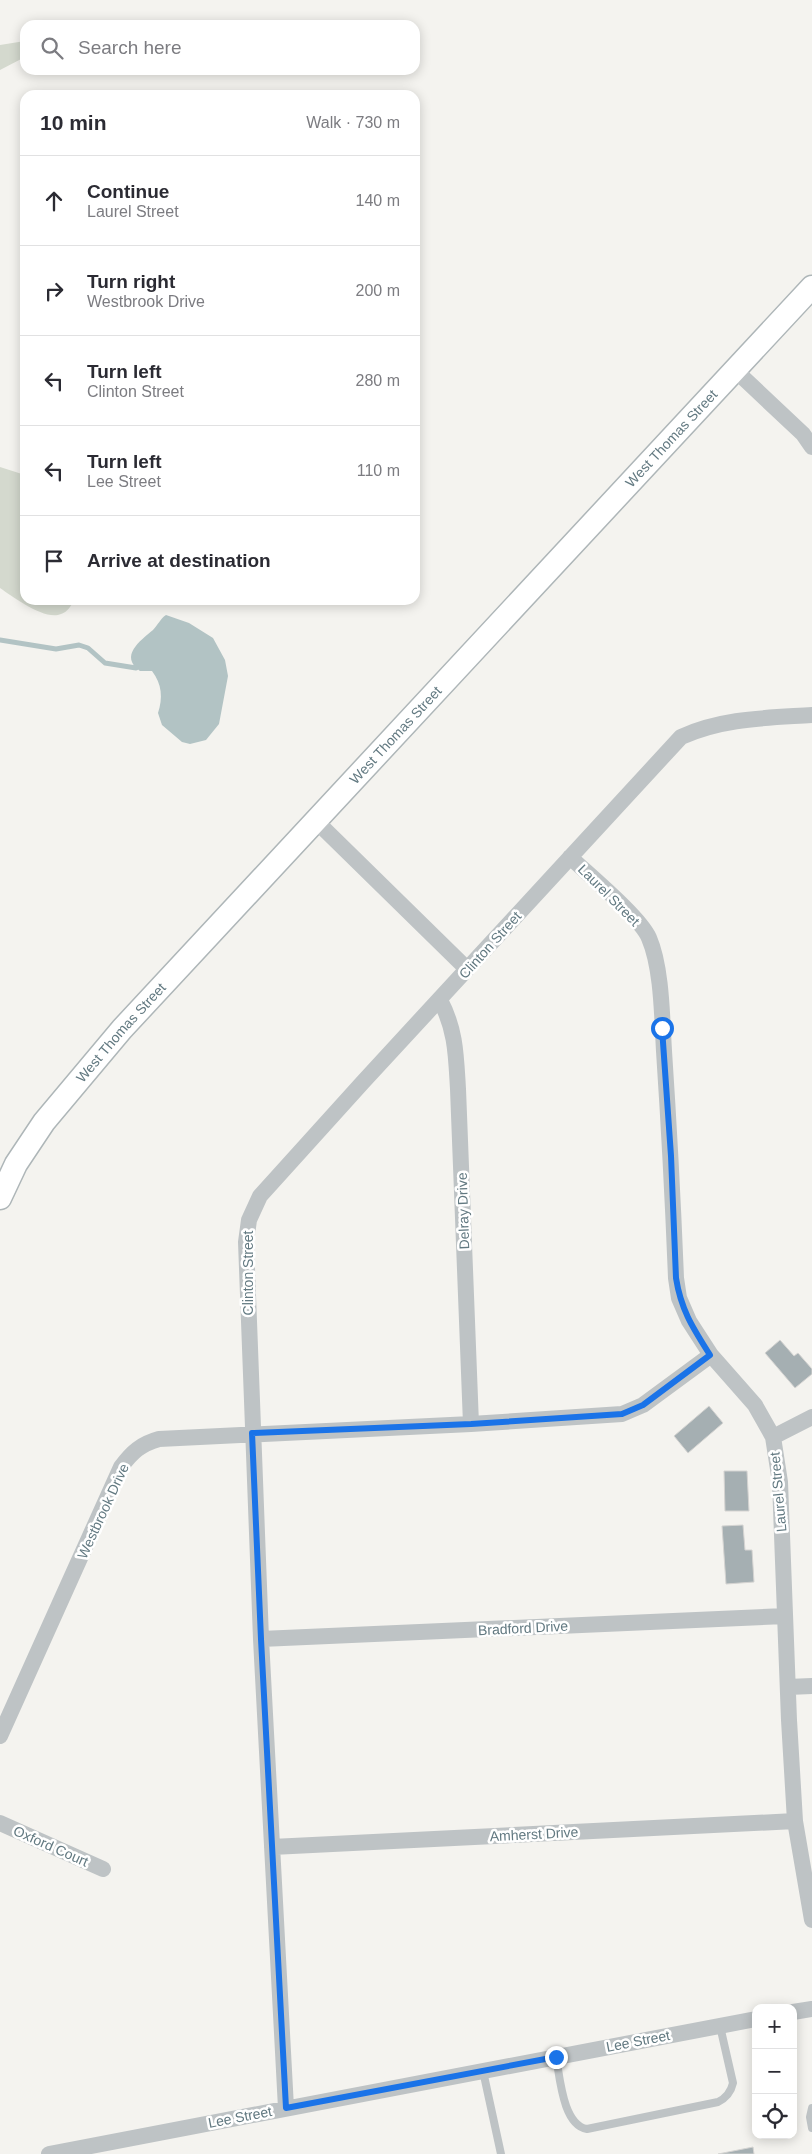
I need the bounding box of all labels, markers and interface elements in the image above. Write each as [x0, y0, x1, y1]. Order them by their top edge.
search box [20, 20, 420, 75]
icon: search [38, 34, 66, 62]
text: Search here [78, 37, 182, 58]
text: 10 min [40, 111, 107, 134]
text: Walk · 730 m [306, 114, 400, 131]
text: Continue [87, 181, 169, 202]
icon: ahead [40, 187, 68, 215]
text: 140 m [356, 192, 400, 209]
text: Laurel Street [87, 203, 179, 220]
text: Turn right [87, 271, 175, 292]
icon: right [40, 277, 68, 305]
text: 200 m [356, 282, 400, 299]
text: Westbrook Drive [87, 293, 205, 310]
text: Turn left [87, 361, 162, 382]
icon: left [40, 367, 68, 395]
text: 280 m [356, 372, 400, 389]
text: Clinton Street [87, 383, 184, 400]
street label: West Thomas Street [622, 386, 721, 490]
text: Turn left [87, 451, 162, 472]
icon: left [40, 457, 68, 485]
text: 110 m [357, 462, 400, 479]
text: Lee Street [87, 473, 161, 490]
icon: arrive [40, 547, 68, 575]
text: Arrive at destination [87, 550, 271, 571]
street label: West Thomas Street [346, 683, 445, 787]
street label: Laurel Street [575, 861, 643, 929]
street label: Clinton Street [456, 908, 524, 982]
street label: West Thomas Street [73, 979, 169, 1086]
route start [651, 1017, 674, 1040]
street label: Delray Drive [454, 1172, 472, 1250]
street label: Clinton Street [240, 1230, 256, 1315]
street label: Laurel Street [767, 1451, 789, 1533]
street label: Westbrook Drive [74, 1461, 132, 1561]
street label: Bradford Drive [478, 1618, 569, 1638]
street label: Oxford Court [11, 1822, 91, 1870]
street label: Amherst Drive [489, 1824, 579, 1844]
map controls [752, 2004, 797, 2139]
button: + [752, 2004, 797, 2049]
street label: Lee Street [605, 2027, 671, 2055]
route end [545, 2046, 568, 2069]
button: − [752, 2049, 797, 2094]
button: locate [752, 2094, 797, 2139]
street label: Lee Street [207, 2103, 273, 2131]

